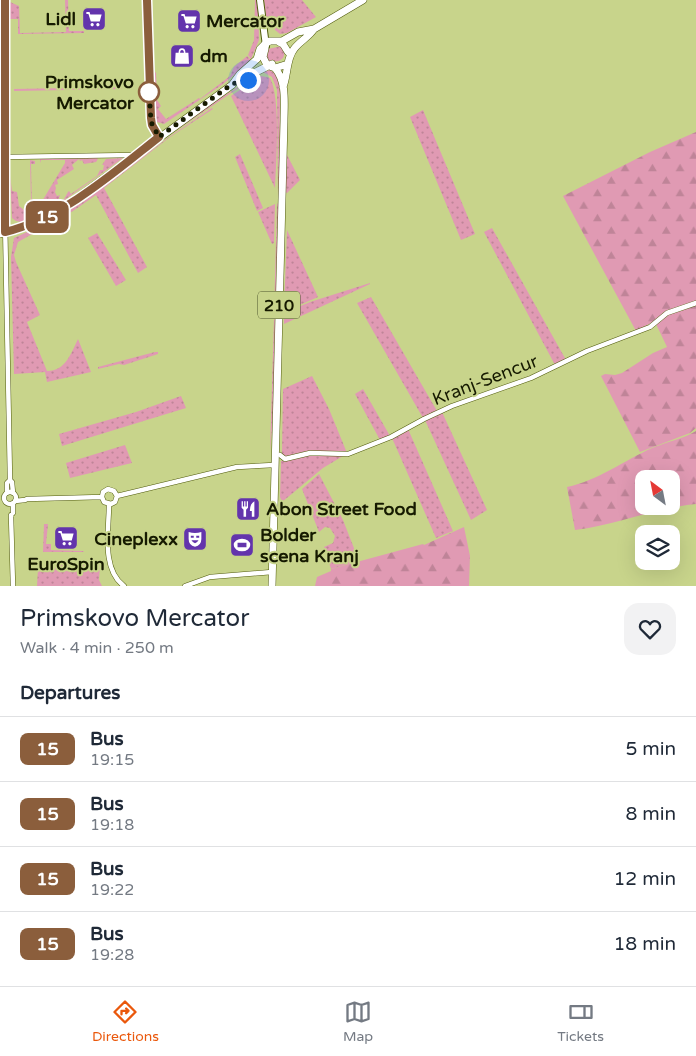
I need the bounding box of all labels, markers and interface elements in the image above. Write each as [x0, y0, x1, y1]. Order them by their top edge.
supermarket icon: Lidl [81, 6, 107, 32]
place label: Lidl [45, 8, 76, 30]
supermarket icon: Mercator [176, 8, 202, 34]
place label: Mercator [206, 10, 285, 32]
shop icon: dm [169, 43, 195, 69]
place label: dm [200, 45, 228, 67]
your location [236, 68, 261, 93]
place label: Primskovo Mercator [45, 71, 135, 114]
marker: Primskovo Mercator [138, 81, 160, 103]
line badge: 15 [24, 201, 70, 233]
text: 15 [36, 206, 58, 228]
road number: 210 [258, 292, 300, 318]
street label: Kranj-Sencur [429, 350, 541, 410]
north arrow [635, 470, 680, 515]
map controls [635, 470, 680, 570]
restaurant icon: Abon Street Food [235, 496, 261, 522]
place label: Abon Street Food [266, 498, 417, 520]
place label: Bolder scena Kranj [260, 524, 359, 567]
supermarket icon: EuroSpin [53, 525, 79, 551]
button: layers [635, 525, 680, 570]
theatre icon: Cineplexx [182, 526, 208, 552]
place label: Cineplexx [94, 528, 178, 550]
sports icon: Bolder scena Kranj [229, 532, 255, 558]
place label: EuroSpin [27, 553, 105, 575]
button: heart [624, 603, 676, 655]
text: Primskovo Mercator [20, 604, 249, 633]
text: Walk · 4 min · 250 m [20, 638, 174, 658]
text: Departures [20, 682, 120, 704]
text: Bus [90, 728, 124, 750]
text: 15 [36, 738, 59, 760]
text: 5 min [625, 738, 676, 760]
text: 19:15 [90, 750, 134, 770]
text: Bus [90, 793, 124, 815]
text: 15 [36, 803, 59, 825]
text: 8 min [625, 803, 676, 825]
text: 19:18 [90, 815, 134, 835]
text: Bus [90, 858, 124, 880]
text: 15 [36, 868, 59, 890]
text: 12 min [613, 868, 676, 890]
text: 19:22 [90, 880, 134, 900]
text: Bus [90, 923, 124, 945]
text: 15 [36, 933, 59, 955]
text: 18 min [613, 933, 676, 955]
text: 19:28 [90, 945, 134, 965]
tab: Directions [92, 998, 159, 1045]
tab: Map [343, 998, 373, 1045]
tab: Tickets [557, 998, 604, 1045]

